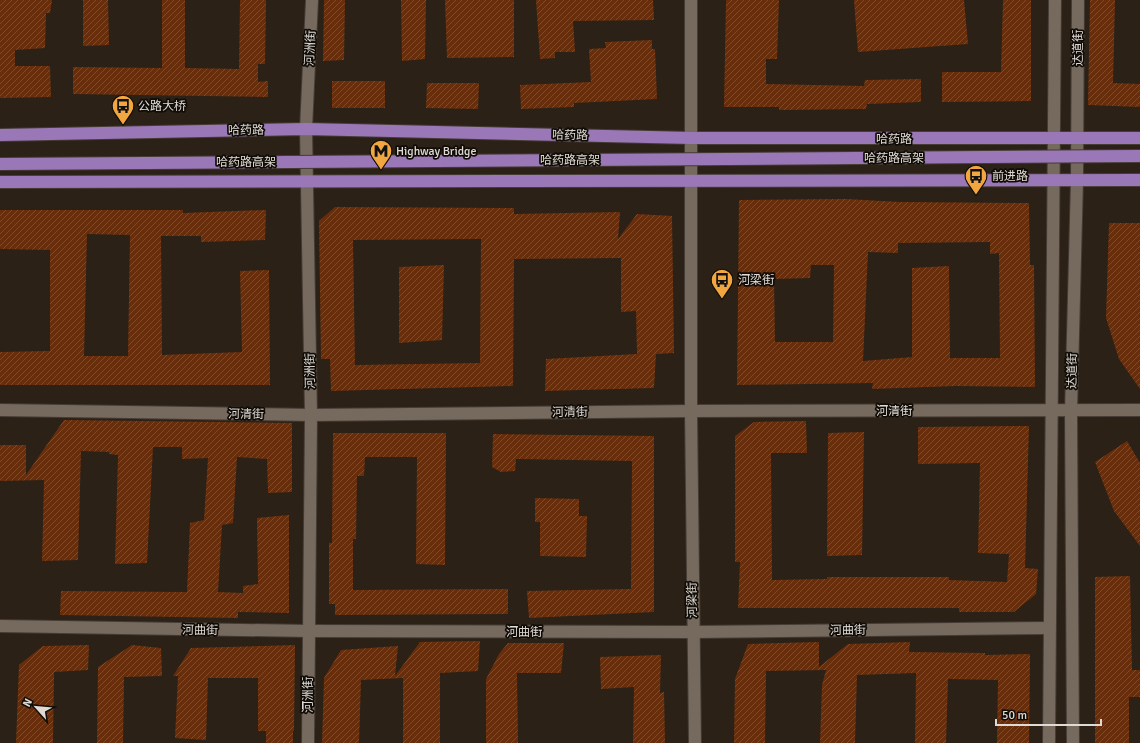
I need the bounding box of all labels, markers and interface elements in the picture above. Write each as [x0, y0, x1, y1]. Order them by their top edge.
street label: 河洲街 [302, 30, 319, 66]
street label: 达道街 [1071, 30, 1086, 66]
bus stop icon: 公路大桥 [110, 93, 136, 126]
place label: 公路大桥 [138, 99, 186, 114]
street label: 哈药路 [228, 123, 264, 138]
street label: 哈药路 [552, 128, 588, 143]
street label: 哈药路 [876, 132, 912, 147]
metro station icon: Highway Bridge [368, 138, 394, 171]
place label: Highway Bridge [396, 144, 476, 159]
street label: 哈药路高架 [864, 151, 924, 166]
street label: 哈药路高架 [540, 153, 600, 168]
street label: 哈药路高架 [216, 155, 276, 170]
bus stop icon: 前进路 [963, 163, 989, 196]
place label: 前进路 [992, 169, 1028, 184]
bus stop icon: 河梁街 [709, 267, 735, 300]
place label: 河梁街 [738, 273, 774, 288]
street label: 河洲街 [303, 353, 318, 389]
street label: 达道街 [1065, 353, 1080, 389]
street label: 河清街 [876, 404, 912, 419]
street label: 河清街 [552, 405, 588, 420]
street label: 河清街 [228, 407, 264, 422]
street label: 河梁街 [685, 582, 700, 618]
street label: 河曲街 [182, 623, 218, 638]
street label: 河曲街 [830, 623, 866, 638]
street label: 河曲街 [506, 625, 542, 640]
street label: 河洲街 [301, 677, 316, 713]
north arrow [16, 687, 56, 727]
text: N [20, 696, 35, 709]
scale bar [996, 701, 1101, 727]
text: 50 m [1002, 708, 1027, 723]

